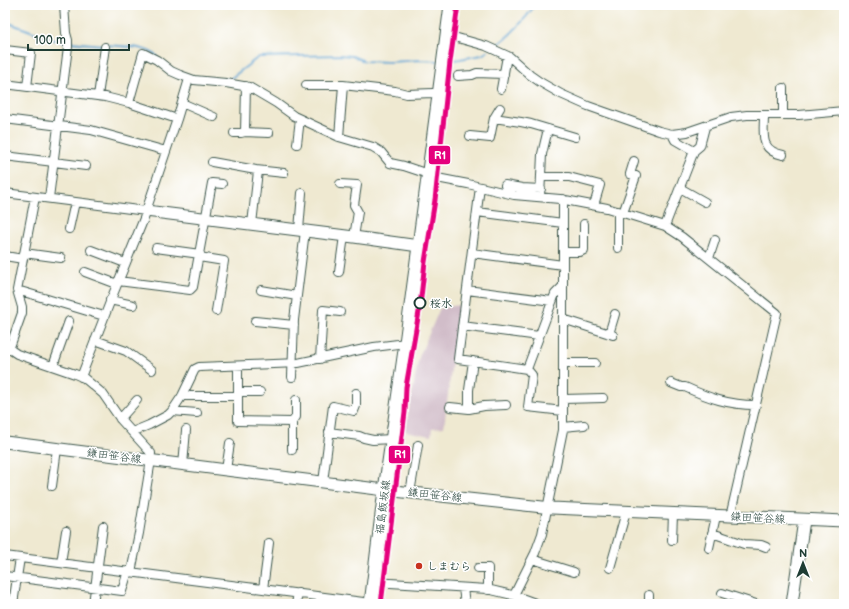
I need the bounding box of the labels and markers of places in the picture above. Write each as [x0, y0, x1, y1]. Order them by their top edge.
marker: 桜水 [413, 296, 427, 310]
place label: 桜水 [430, 297, 452, 310]
place label: しまむら [427, 560, 471, 573]
marker: しまむら [414, 561, 424, 571]

